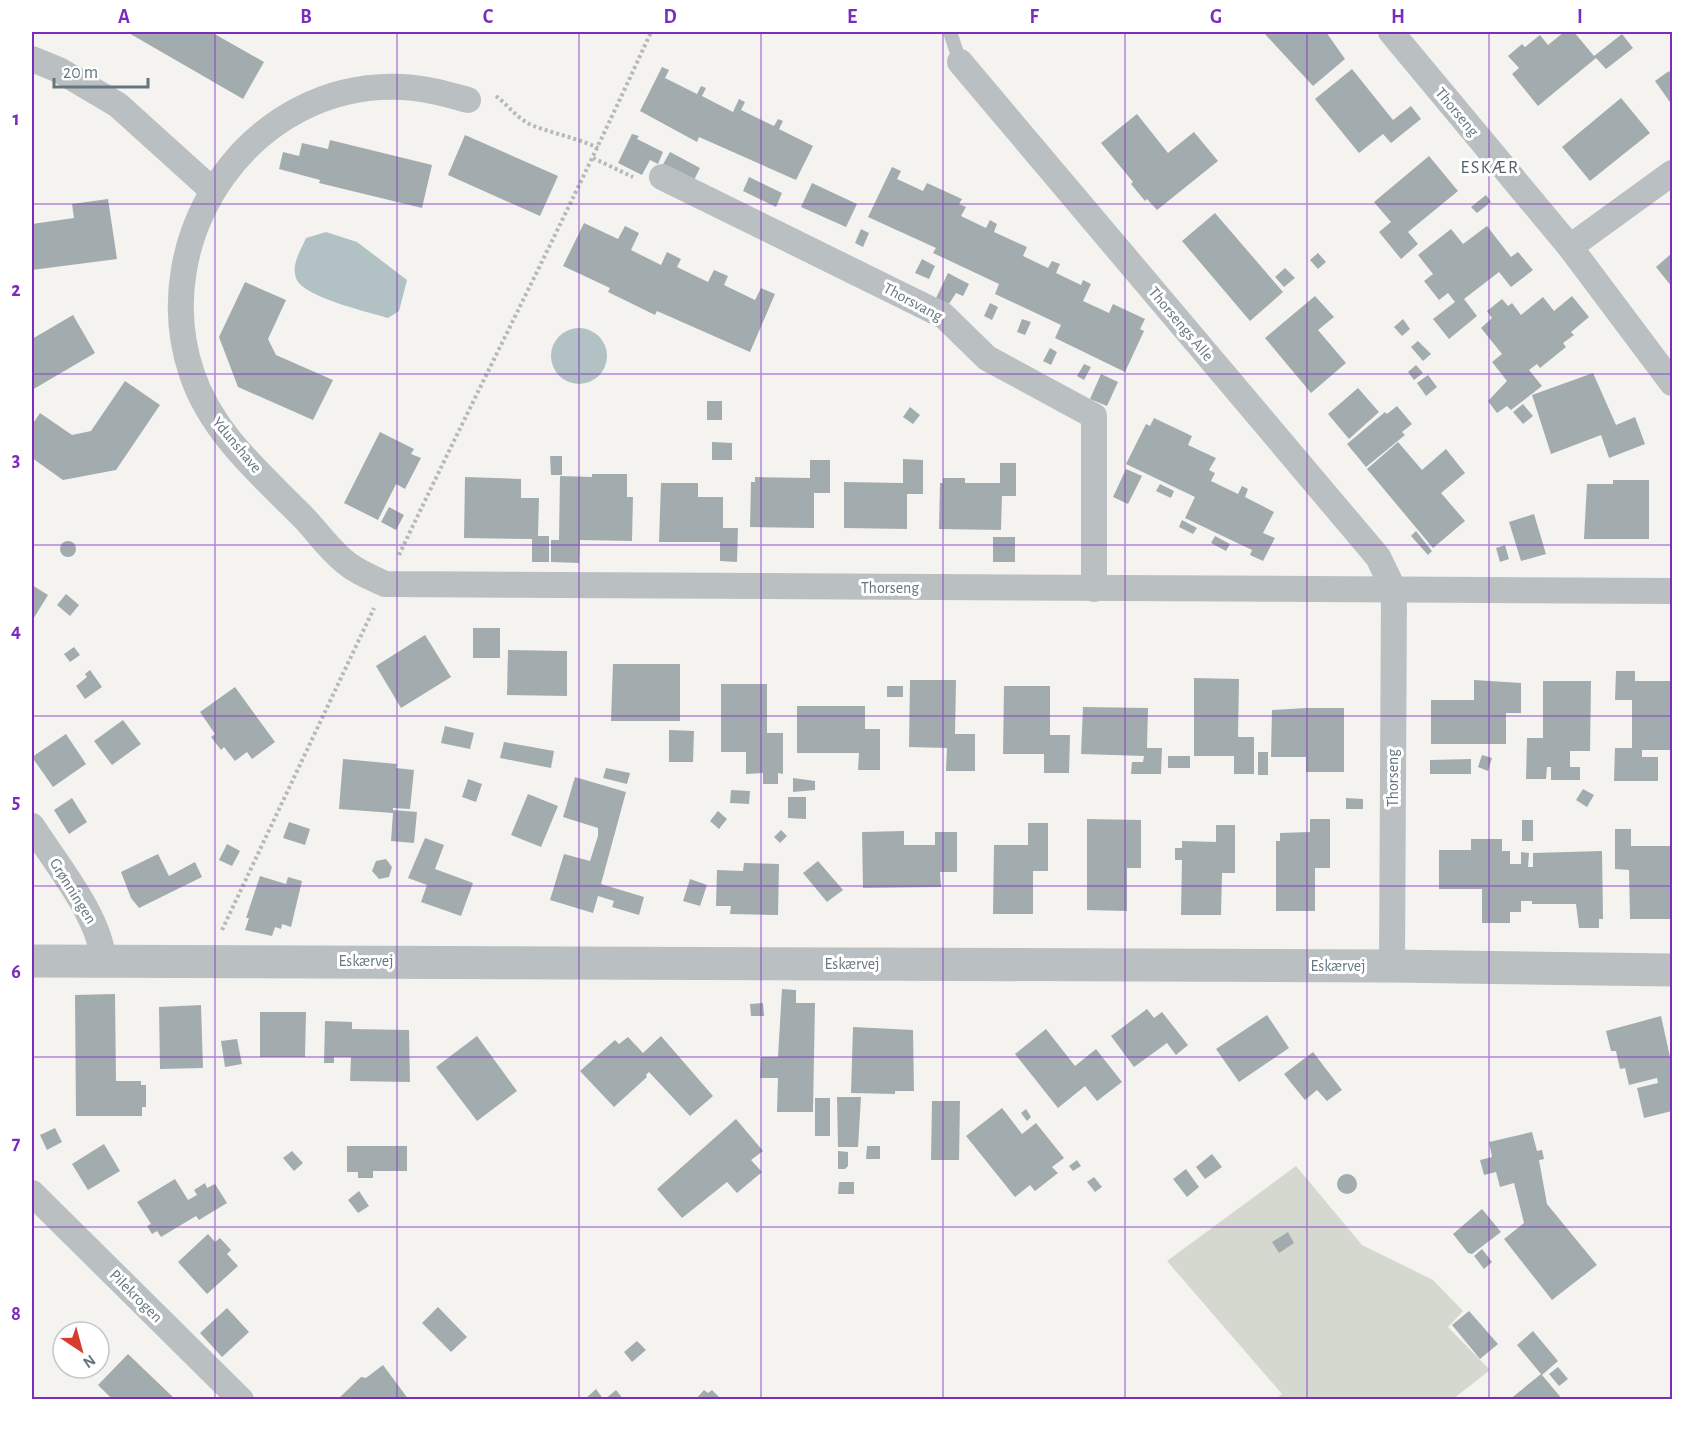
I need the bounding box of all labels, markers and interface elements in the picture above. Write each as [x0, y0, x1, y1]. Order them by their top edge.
text: A [118, 7, 130, 27]
text: B [300, 7, 312, 27]
text: C [483, 7, 494, 27]
text: D [663, 7, 677, 27]
text: E [847, 7, 857, 27]
text: F [1029, 7, 1039, 27]
text: G [1210, 7, 1222, 27]
text: H [1391, 7, 1405, 27]
text: I [1577, 7, 1583, 27]
scale bar [54, 51, 148, 89]
text: 20 m [63, 64, 98, 82]
street label: Thorseng [1432, 85, 1482, 140]
text: 1 [12, 109, 20, 129]
district label: ESKÆR [1460, 159, 1520, 177]
text: 2 [11, 280, 21, 300]
street label: Thorsvang [881, 280, 945, 324]
street label: Thorsengs Alle [1146, 284, 1216, 364]
street label: Ydunshave [209, 414, 265, 476]
text: 3 [12, 450, 20, 470]
street label: Thorseng [861, 580, 919, 596]
text: 4 [11, 621, 21, 641]
street label: Thorseng [1385, 749, 1401, 807]
text: 5 [12, 792, 20, 812]
street label: Grønningen [47, 855, 99, 927]
street label: Eskærvej [339, 953, 393, 970]
street label: Eskærvej [825, 956, 879, 973]
street label: Eskærvej [1311, 958, 1365, 975]
text: 6 [11, 962, 21, 982]
text: 7 [12, 1133, 21, 1153]
street label: Pilekrogen [107, 1267, 165, 1325]
text: 8 [11, 1304, 21, 1324]
north arrow [51, 1320, 111, 1380]
text: N [80, 1352, 98, 1371]

